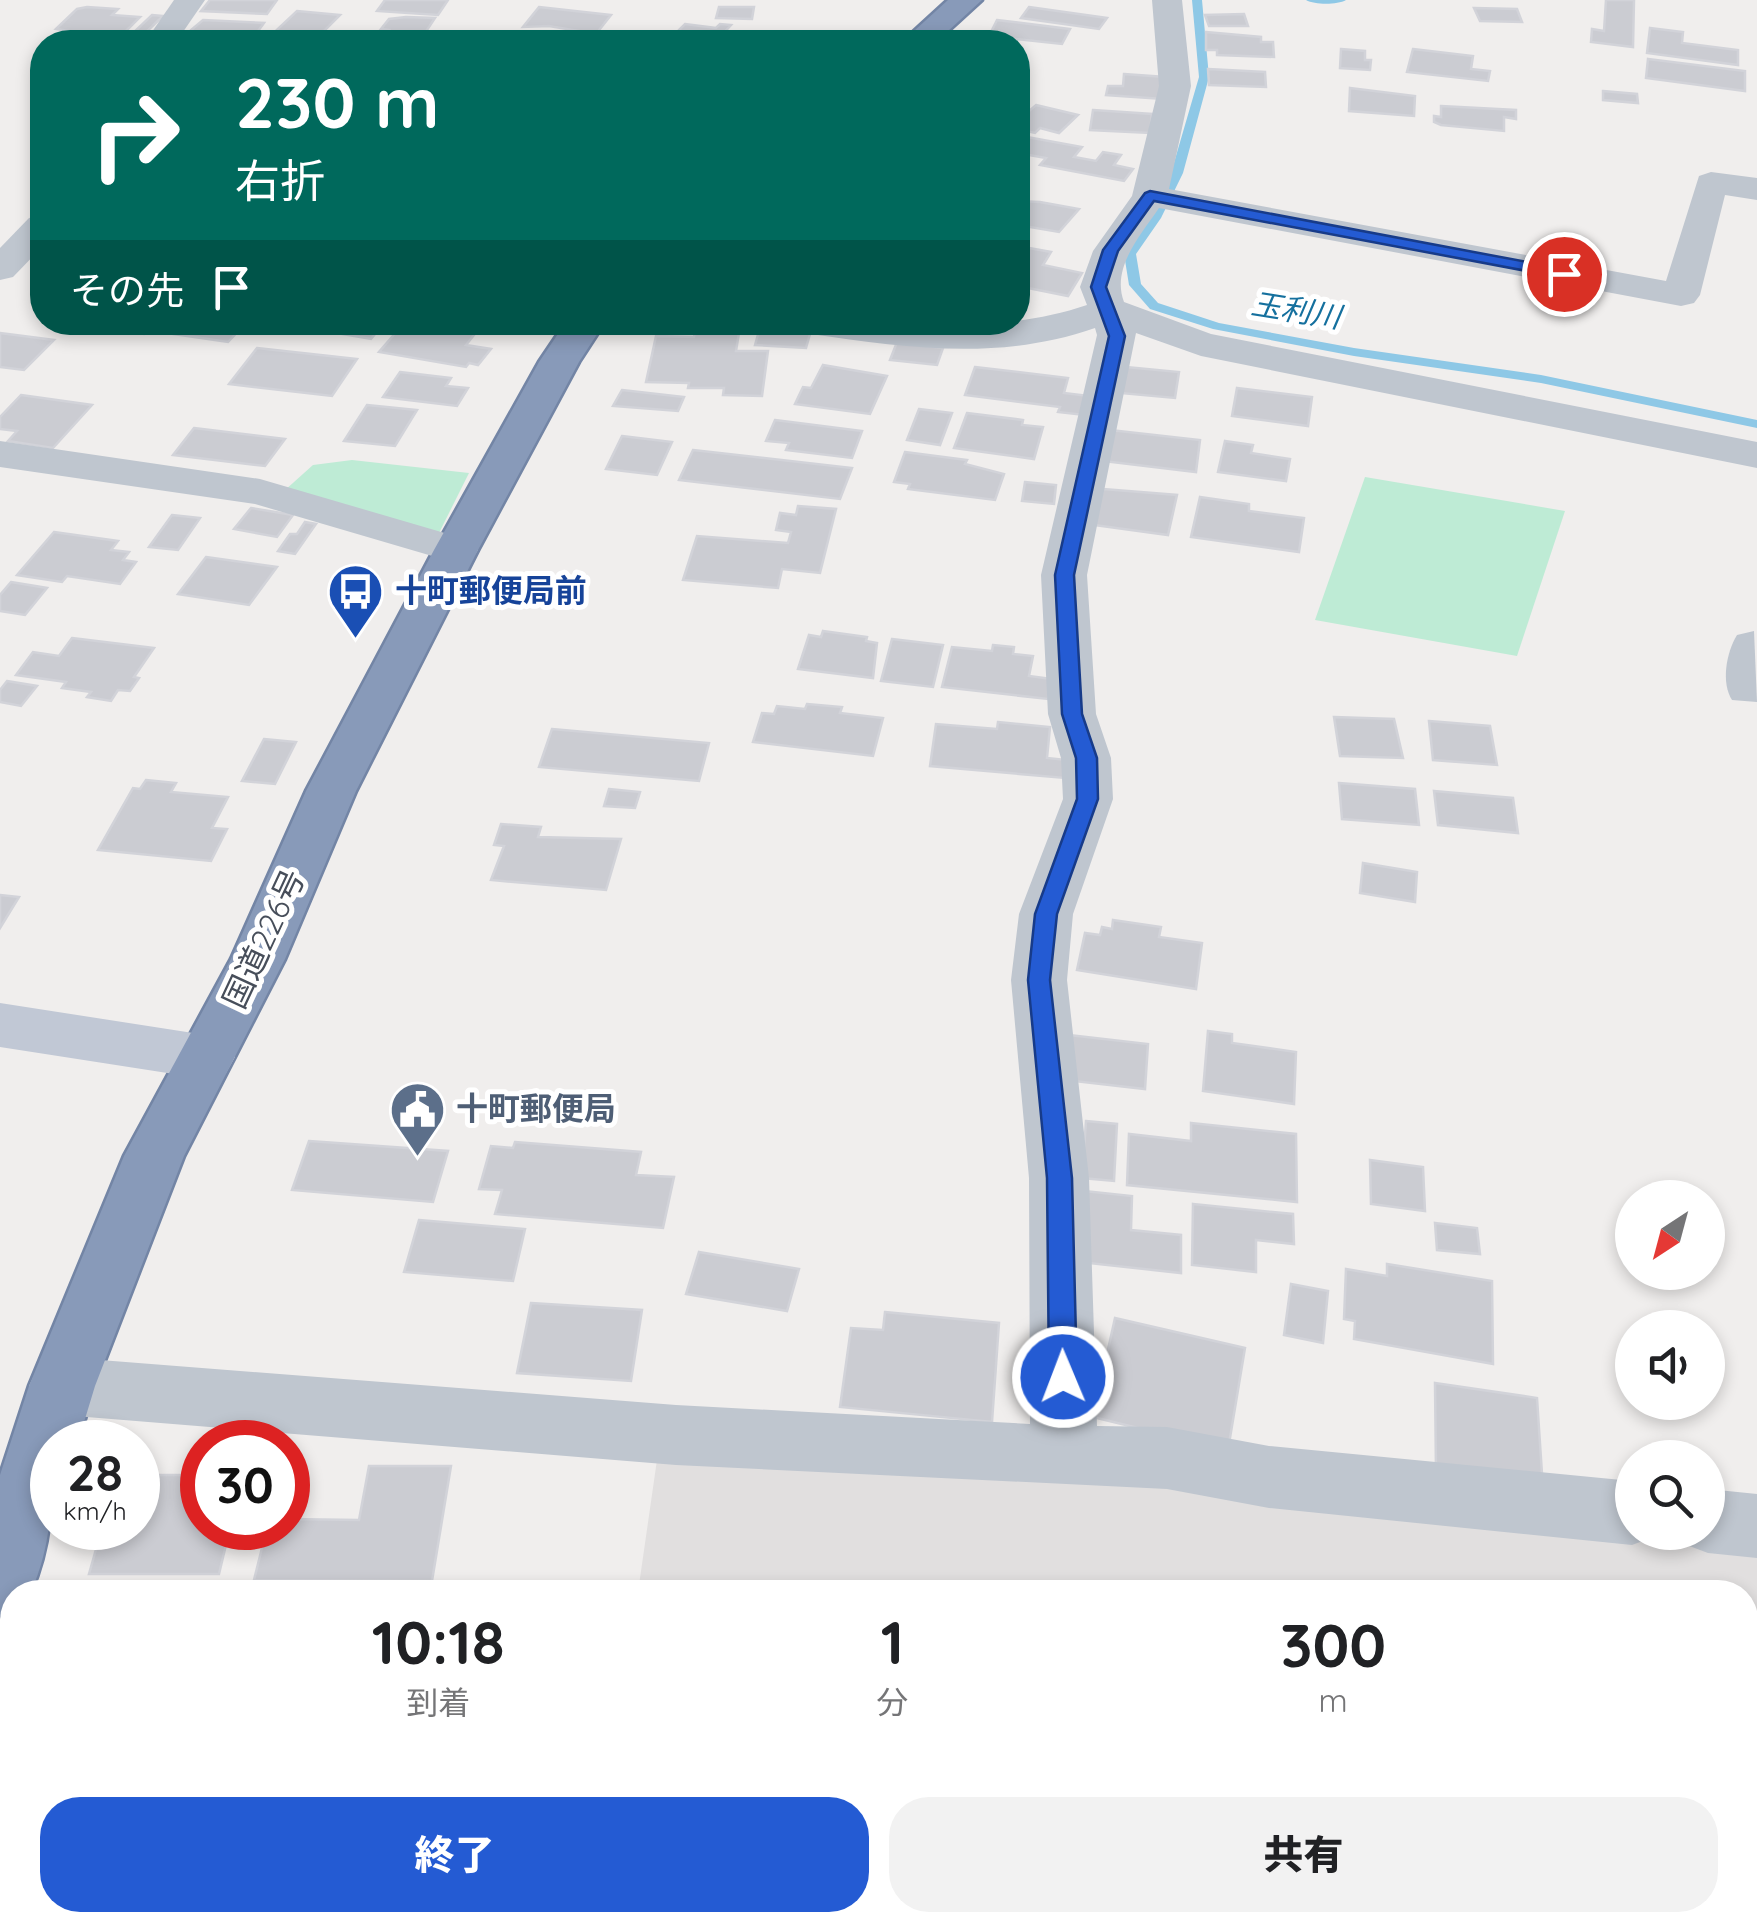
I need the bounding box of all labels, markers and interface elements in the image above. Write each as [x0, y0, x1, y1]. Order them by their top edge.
text: 230 m [235, 58, 440, 146]
icon: right [70, 70, 200, 200]
text: 右折 [235, 152, 325, 208]
pin [1522, 232, 1607, 317]
icon: arrive [1537, 247, 1592, 302]
icon: arrive [204, 260, 259, 315]
text: その先 [70, 266, 184, 314]
water label: 玉利川 [1249, 284, 1347, 336]
bus stop icon: 十町郵便局前 [326, 561, 386, 640]
place label: 十町郵便局前 [395, 570, 587, 610]
street label: 国道226号 [214, 863, 313, 1014]
public building icon: 十町郵便局 [387, 1079, 447, 1158]
place label: 十町郵便局 [456, 1088, 616, 1128]
north arrow [1615, 1180, 1725, 1290]
map controls [1615, 1180, 1725, 1550]
button: sound [1615, 1310, 1725, 1420]
position arrow [1011, 1325, 1115, 1429]
speed limit sign: 30 [180, 1420, 310, 1550]
button: search [1615, 1440, 1725, 1550]
text: 28 [67, 1441, 123, 1504]
text: km/h [63, 1495, 127, 1526]
text: 10:18 [372, 1604, 505, 1679]
text: 1 [881, 1604, 904, 1679]
text: 300 [1280, 1607, 1386, 1682]
text: m [1319, 1680, 1348, 1720]
text: 到着 [406, 1682, 470, 1722]
text: 分 [876, 1682, 908, 1722]
button: 終了 [40, 1797, 869, 1912]
button: 共有 [889, 1797, 1718, 1912]

